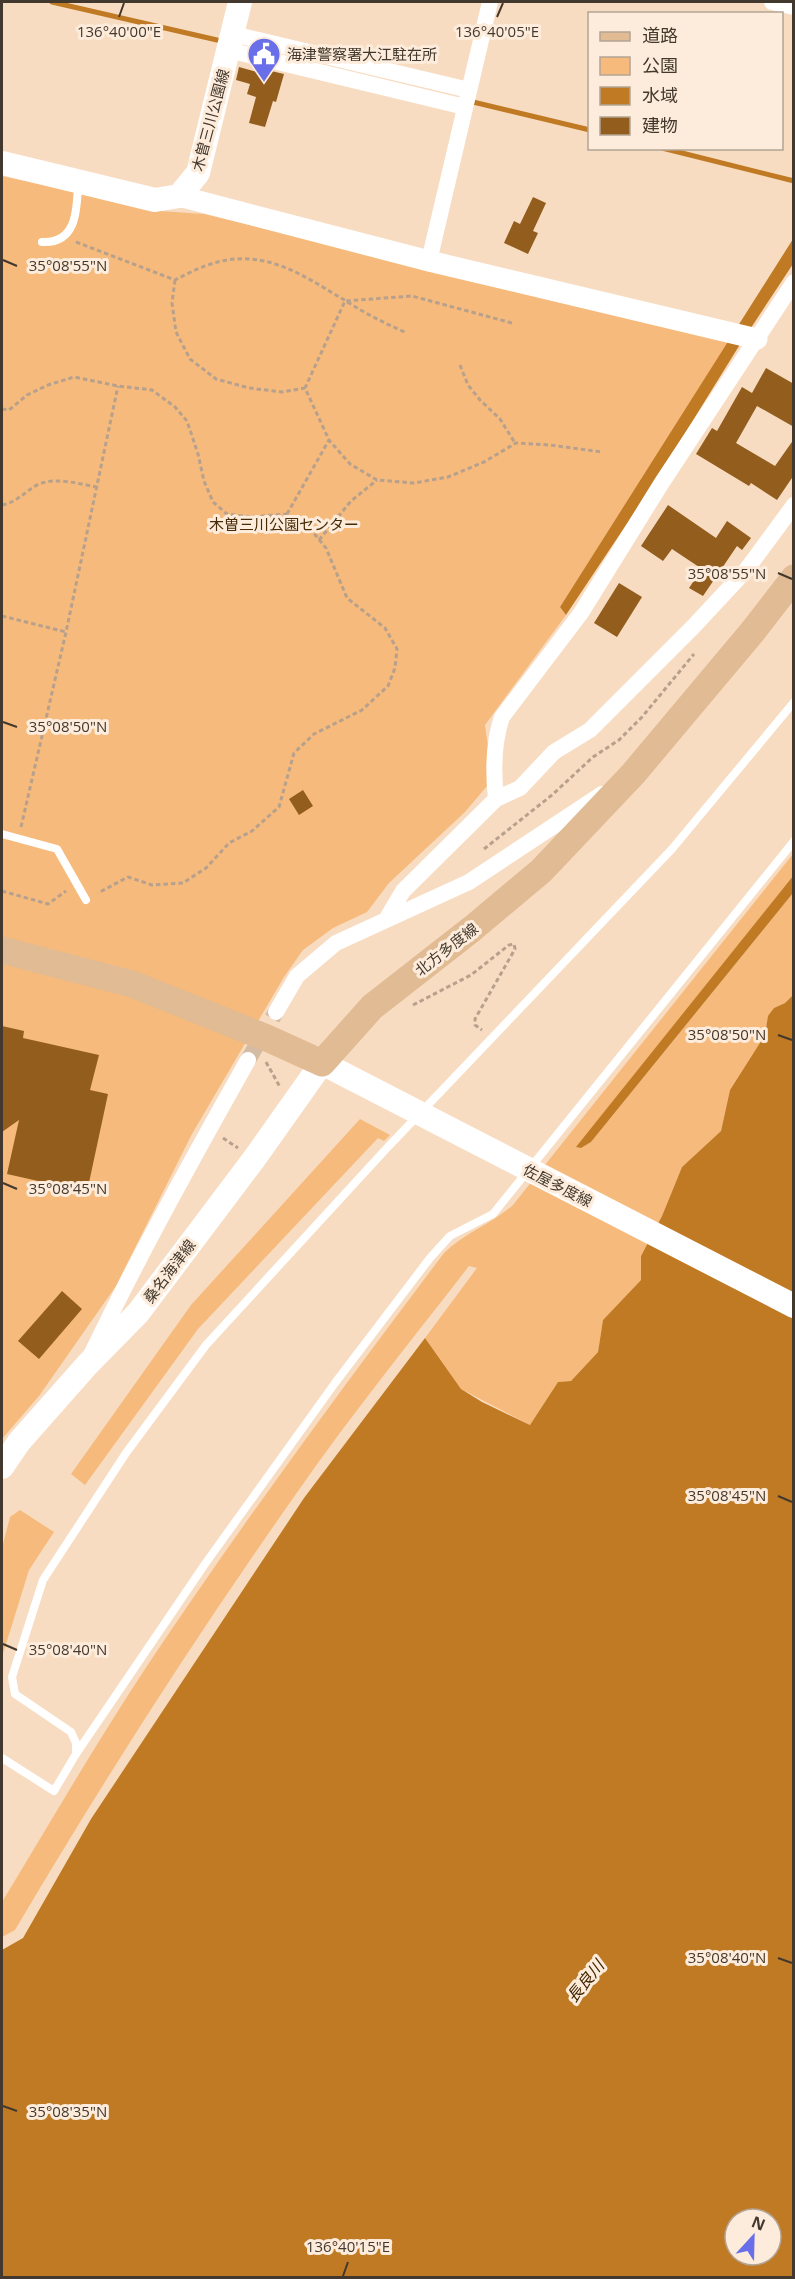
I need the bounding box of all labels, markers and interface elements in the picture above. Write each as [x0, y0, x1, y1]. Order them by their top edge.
legend [588, 12, 783, 150]
text: 136°40'00"E [77, 21, 161, 41]
text: 136°40'05"E [455, 21, 539, 41]
text: 道路 [642, 23, 678, 47]
public building icon: 海津警察署大江駐在所 [246, 36, 282, 83]
place label: 海津警察署大江駐在所 [287, 44, 437, 64]
text: 公園 [642, 53, 678, 77]
street label: 木曽三川公園線 [187, 67, 233, 173]
text: 水域 [642, 83, 678, 107]
text: 建物 [642, 113, 678, 137]
text: 35°08'55"N [29, 255, 107, 275]
park label: 木曽三川公園センター [209, 514, 359, 534]
text: 35°08'55"N [688, 563, 766, 583]
text: 35°08'50"N [29, 716, 107, 736]
street label: 北方多度線 [410, 918, 482, 980]
text: 35°08'50"N [688, 1024, 766, 1044]
street label: 佐屋多度線 [520, 1159, 596, 1211]
text: 35°08'45"N [29, 1178, 107, 1198]
street label: 桑名海津線 [138, 1235, 200, 1307]
text: 35°08'45"N [688, 1485, 766, 1505]
text: 35°08'40"N [29, 1639, 107, 1659]
text: 35°08'40"N [688, 1947, 766, 1967]
water label: 長良川 [561, 1954, 610, 2007]
text: 35°08'35"N [29, 2101, 107, 2121]
north arrow [723, 2207, 783, 2267]
text: N [748, 2210, 769, 2236]
text: 136°40'15"E [306, 2236, 390, 2256]

